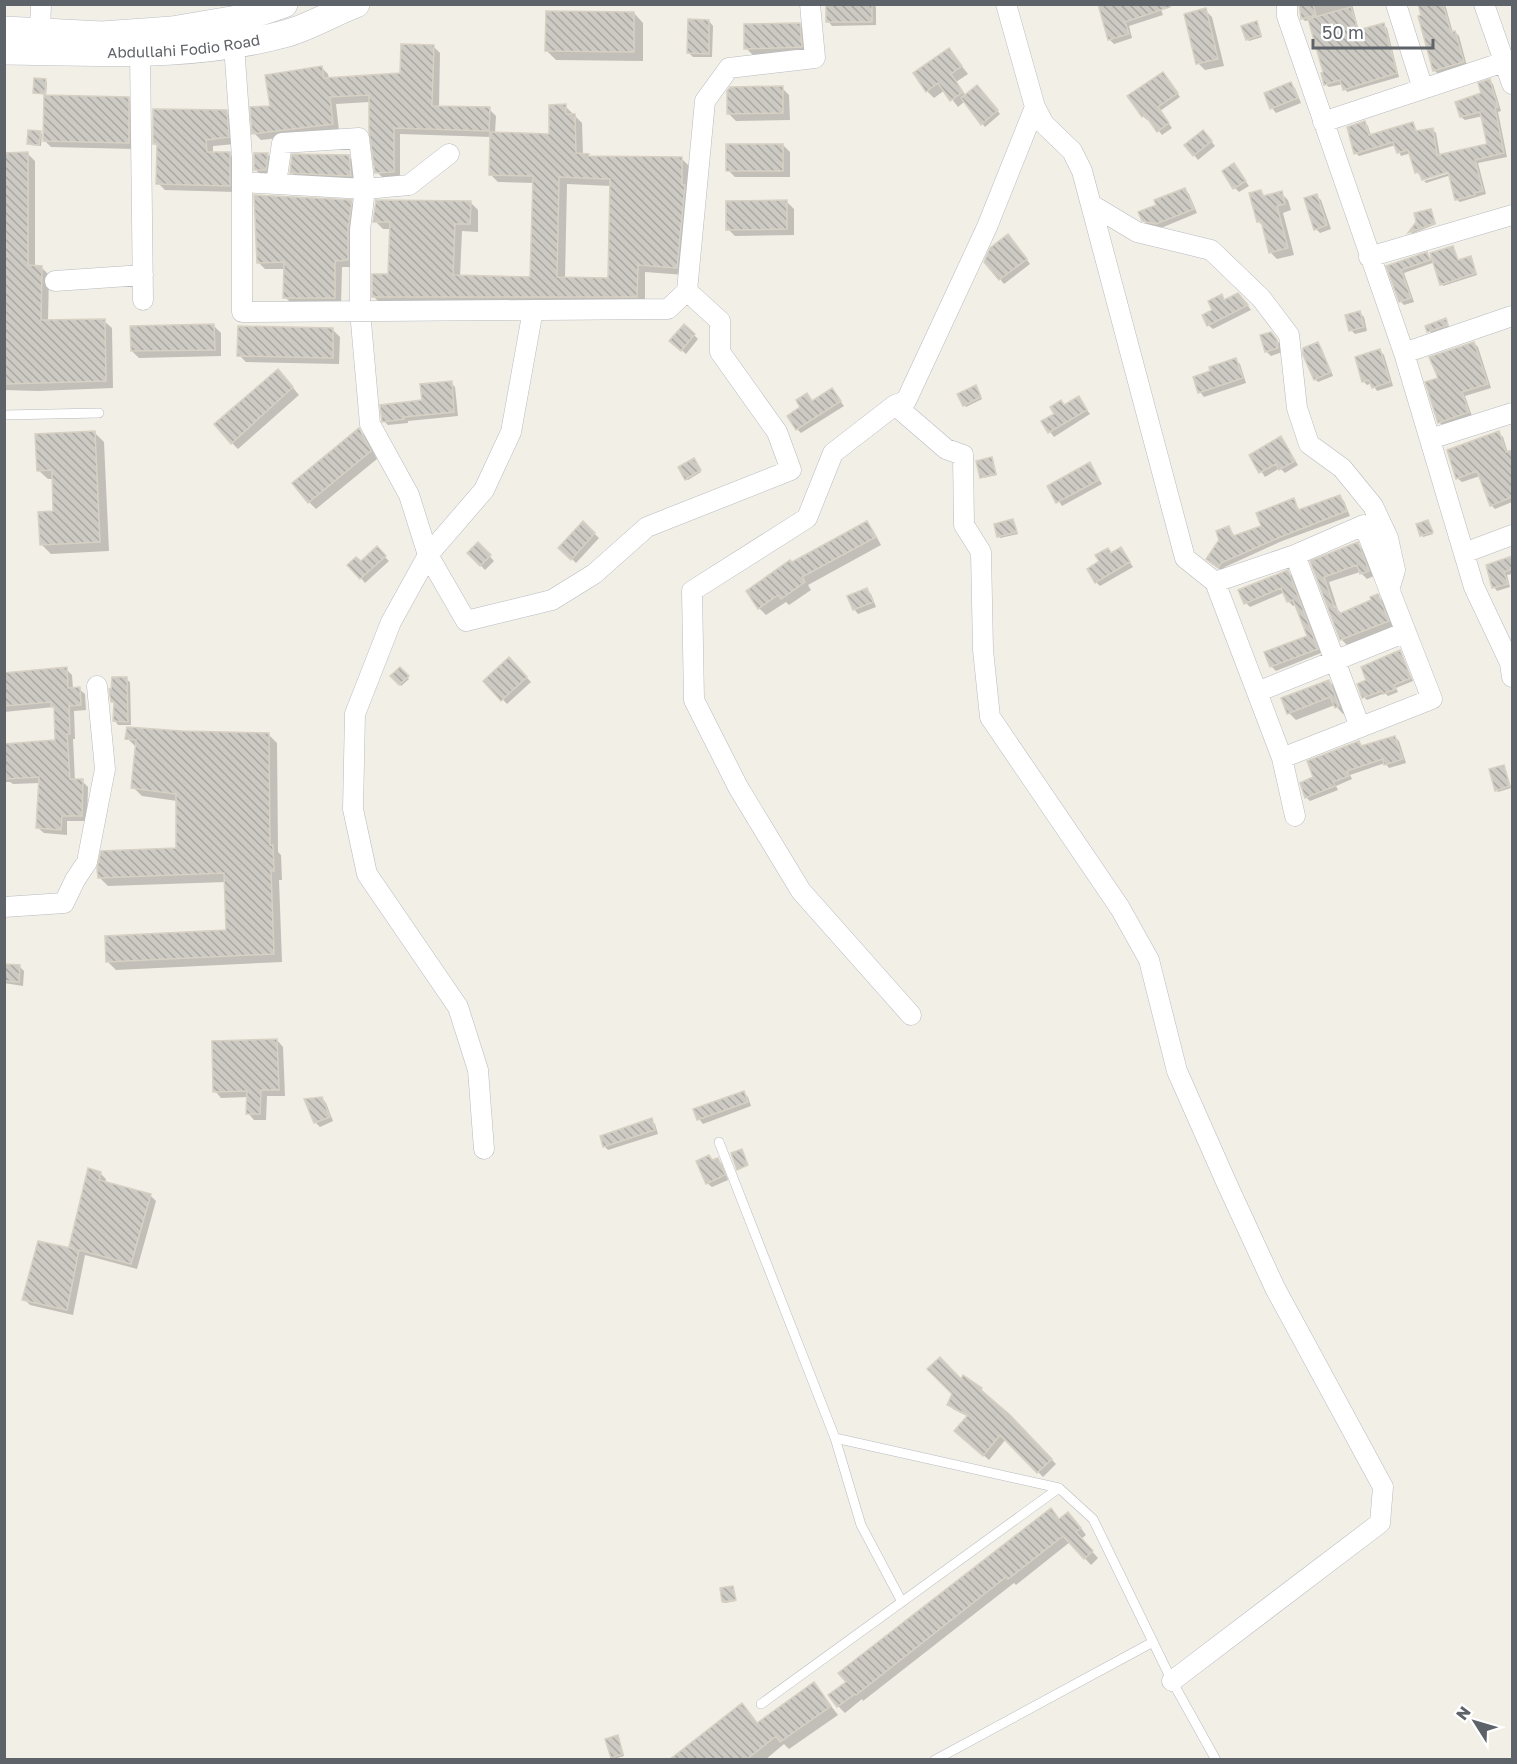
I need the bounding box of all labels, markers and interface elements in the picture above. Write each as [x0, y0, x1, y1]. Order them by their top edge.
scale bar [1313, 12, 1433, 50]
text: 50 m [1322, 21, 1364, 43]
street label: Abdullahi Fodio Road [107, 30, 261, 61]
north arrow [1445, 1692, 1505, 1752]
text: N [1451, 1702, 1475, 1724]

